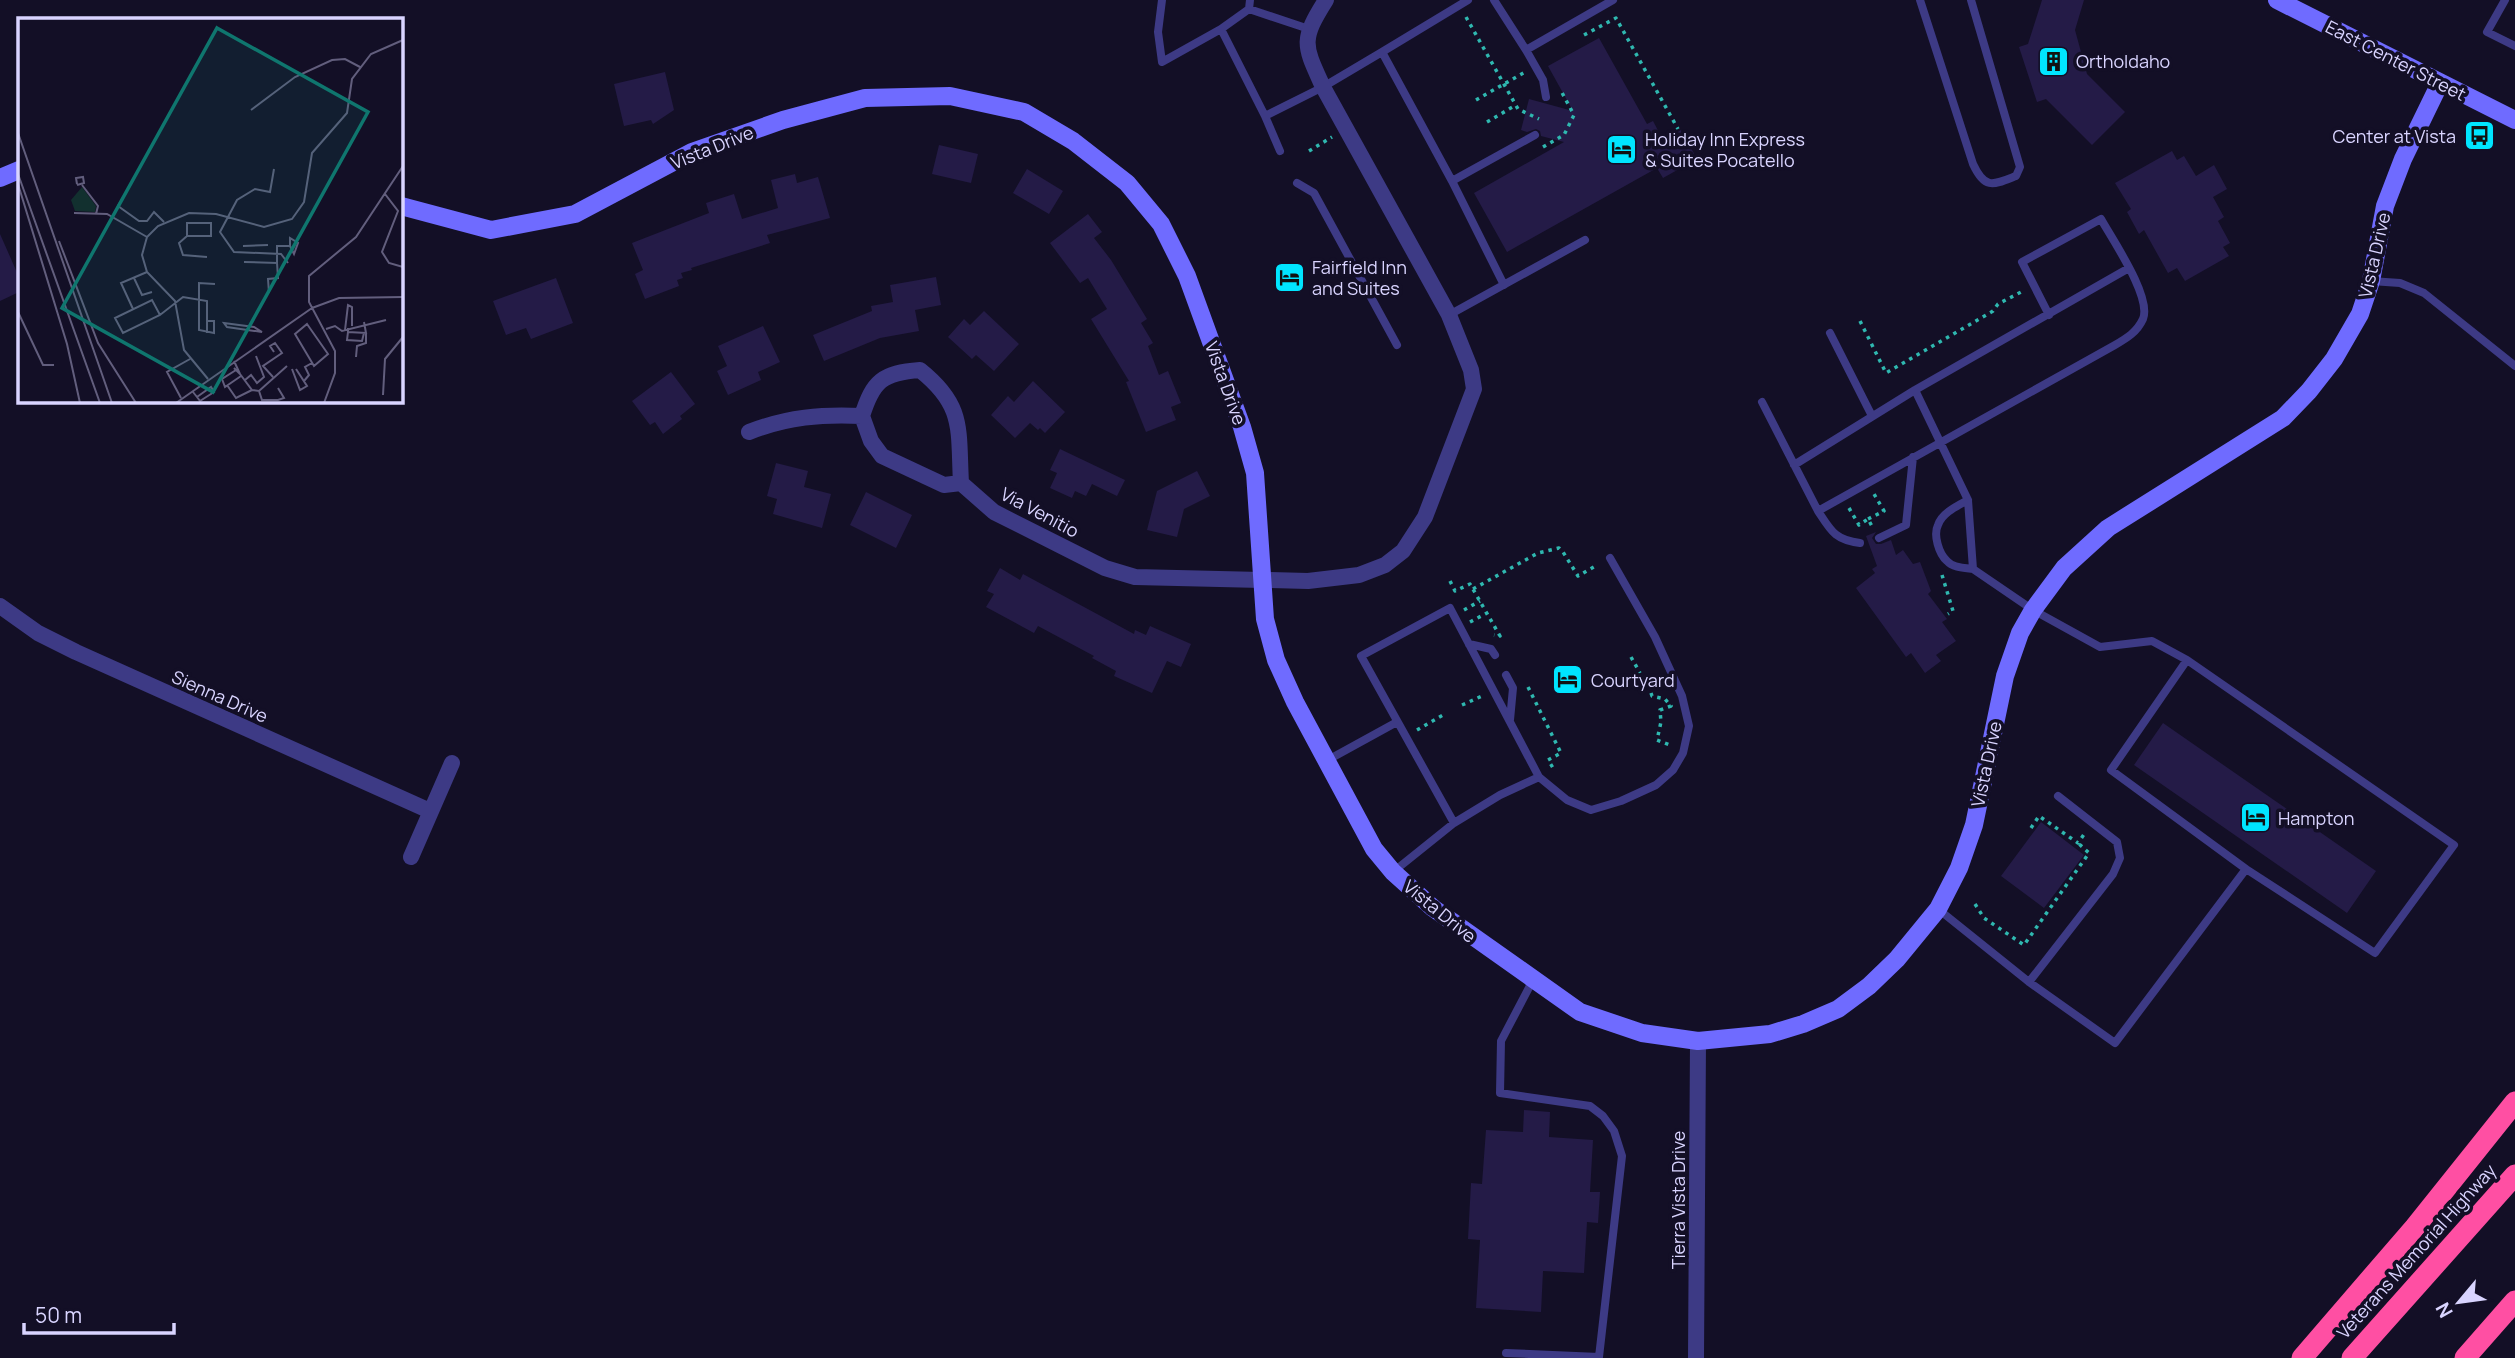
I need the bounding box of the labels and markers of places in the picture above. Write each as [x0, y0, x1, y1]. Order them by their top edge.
building icon: OrthoIdaho [2036, 44, 2070, 78]
place label: OrthoIdaho [2076, 49, 2170, 73]
bus stop icon: Center at Vista [2462, 119, 2496, 153]
place label: Center at Vista [2333, 124, 2456, 148]
place label: Holiday Inn Express & Suites Pocatello [1645, 127, 1805, 172]
hotel icon: Holiday Inn Express & Suites Pocatello [1605, 132, 1639, 166]
place label: Fairfield Inn and Suites [1312, 255, 1407, 300]
hotel icon: Fairfield Inn and Suites [1272, 260, 1306, 294]
hotel icon: Courtyard [1551, 663, 1585, 697]
place label: Courtyard [1591, 668, 1675, 692]
hotel icon: Hampton [2238, 801, 2272, 835]
place label: Hampton [2278, 806, 2354, 830]

